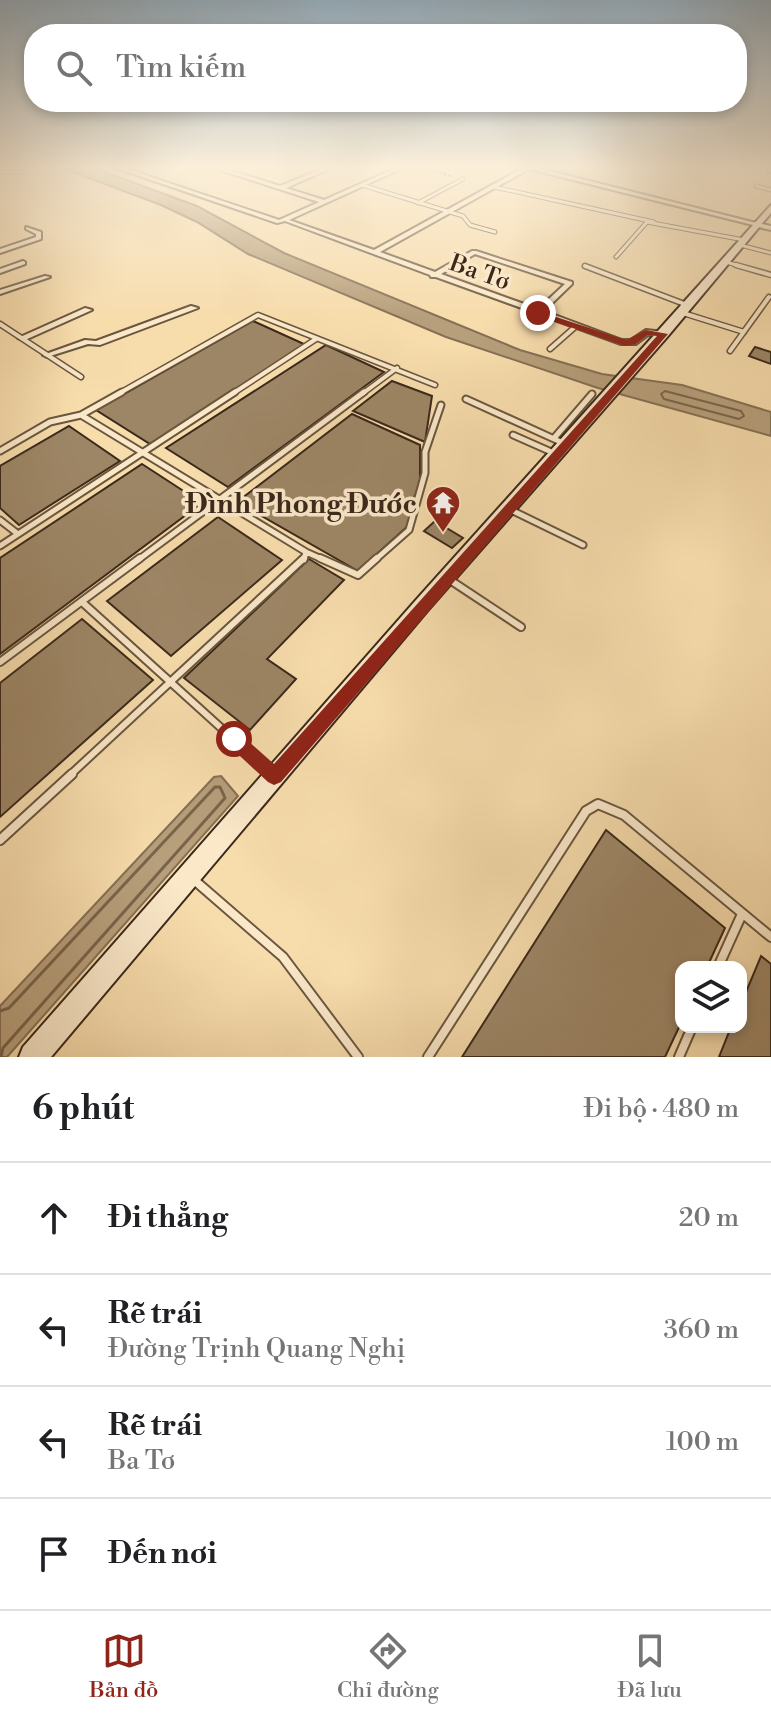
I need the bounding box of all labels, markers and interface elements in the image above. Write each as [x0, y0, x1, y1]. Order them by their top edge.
search box [24, 24, 747, 112]
icon: search [52, 46, 96, 90]
text: Tìm kiếm [116, 49, 246, 87]
street label: Ba Tơ [444, 248, 514, 298]
route end [520, 295, 556, 331]
temple icon: Đình Phong Đước [424, 484, 462, 534]
place label: Đình Phong Đước [184, 487, 417, 522]
route start [216, 721, 252, 757]
map controls [675, 961, 747, 1033]
button: layers [675, 961, 747, 1033]
text: 6 phút [32, 1088, 134, 1130]
text: Đi bộ · 480 m [584, 1093, 739, 1125]
icon: ahead [32, 1196, 76, 1240]
text: Đi thẳng [108, 1199, 228, 1237]
text: 20 m [679, 1202, 739, 1234]
text: Rẽ trái [108, 1295, 202, 1333]
icon: left [32, 1308, 76, 1352]
text: 360 m [664, 1314, 739, 1346]
text: Đường Trịnh Quang Nghị [108, 1333, 405, 1365]
text: Rẽ trái [108, 1407, 202, 1445]
icon: left [32, 1420, 76, 1464]
text: 100 m [666, 1426, 739, 1458]
text: Ba Tơ [108, 1445, 175, 1477]
icon: arrive [32, 1532, 76, 1576]
text: Đến nơi [108, 1535, 217, 1573]
tab: Bản đồ [89, 1629, 158, 1704]
tab: Chỉ đường [337, 1629, 439, 1704]
tab: Đã lưu [617, 1629, 682, 1704]

